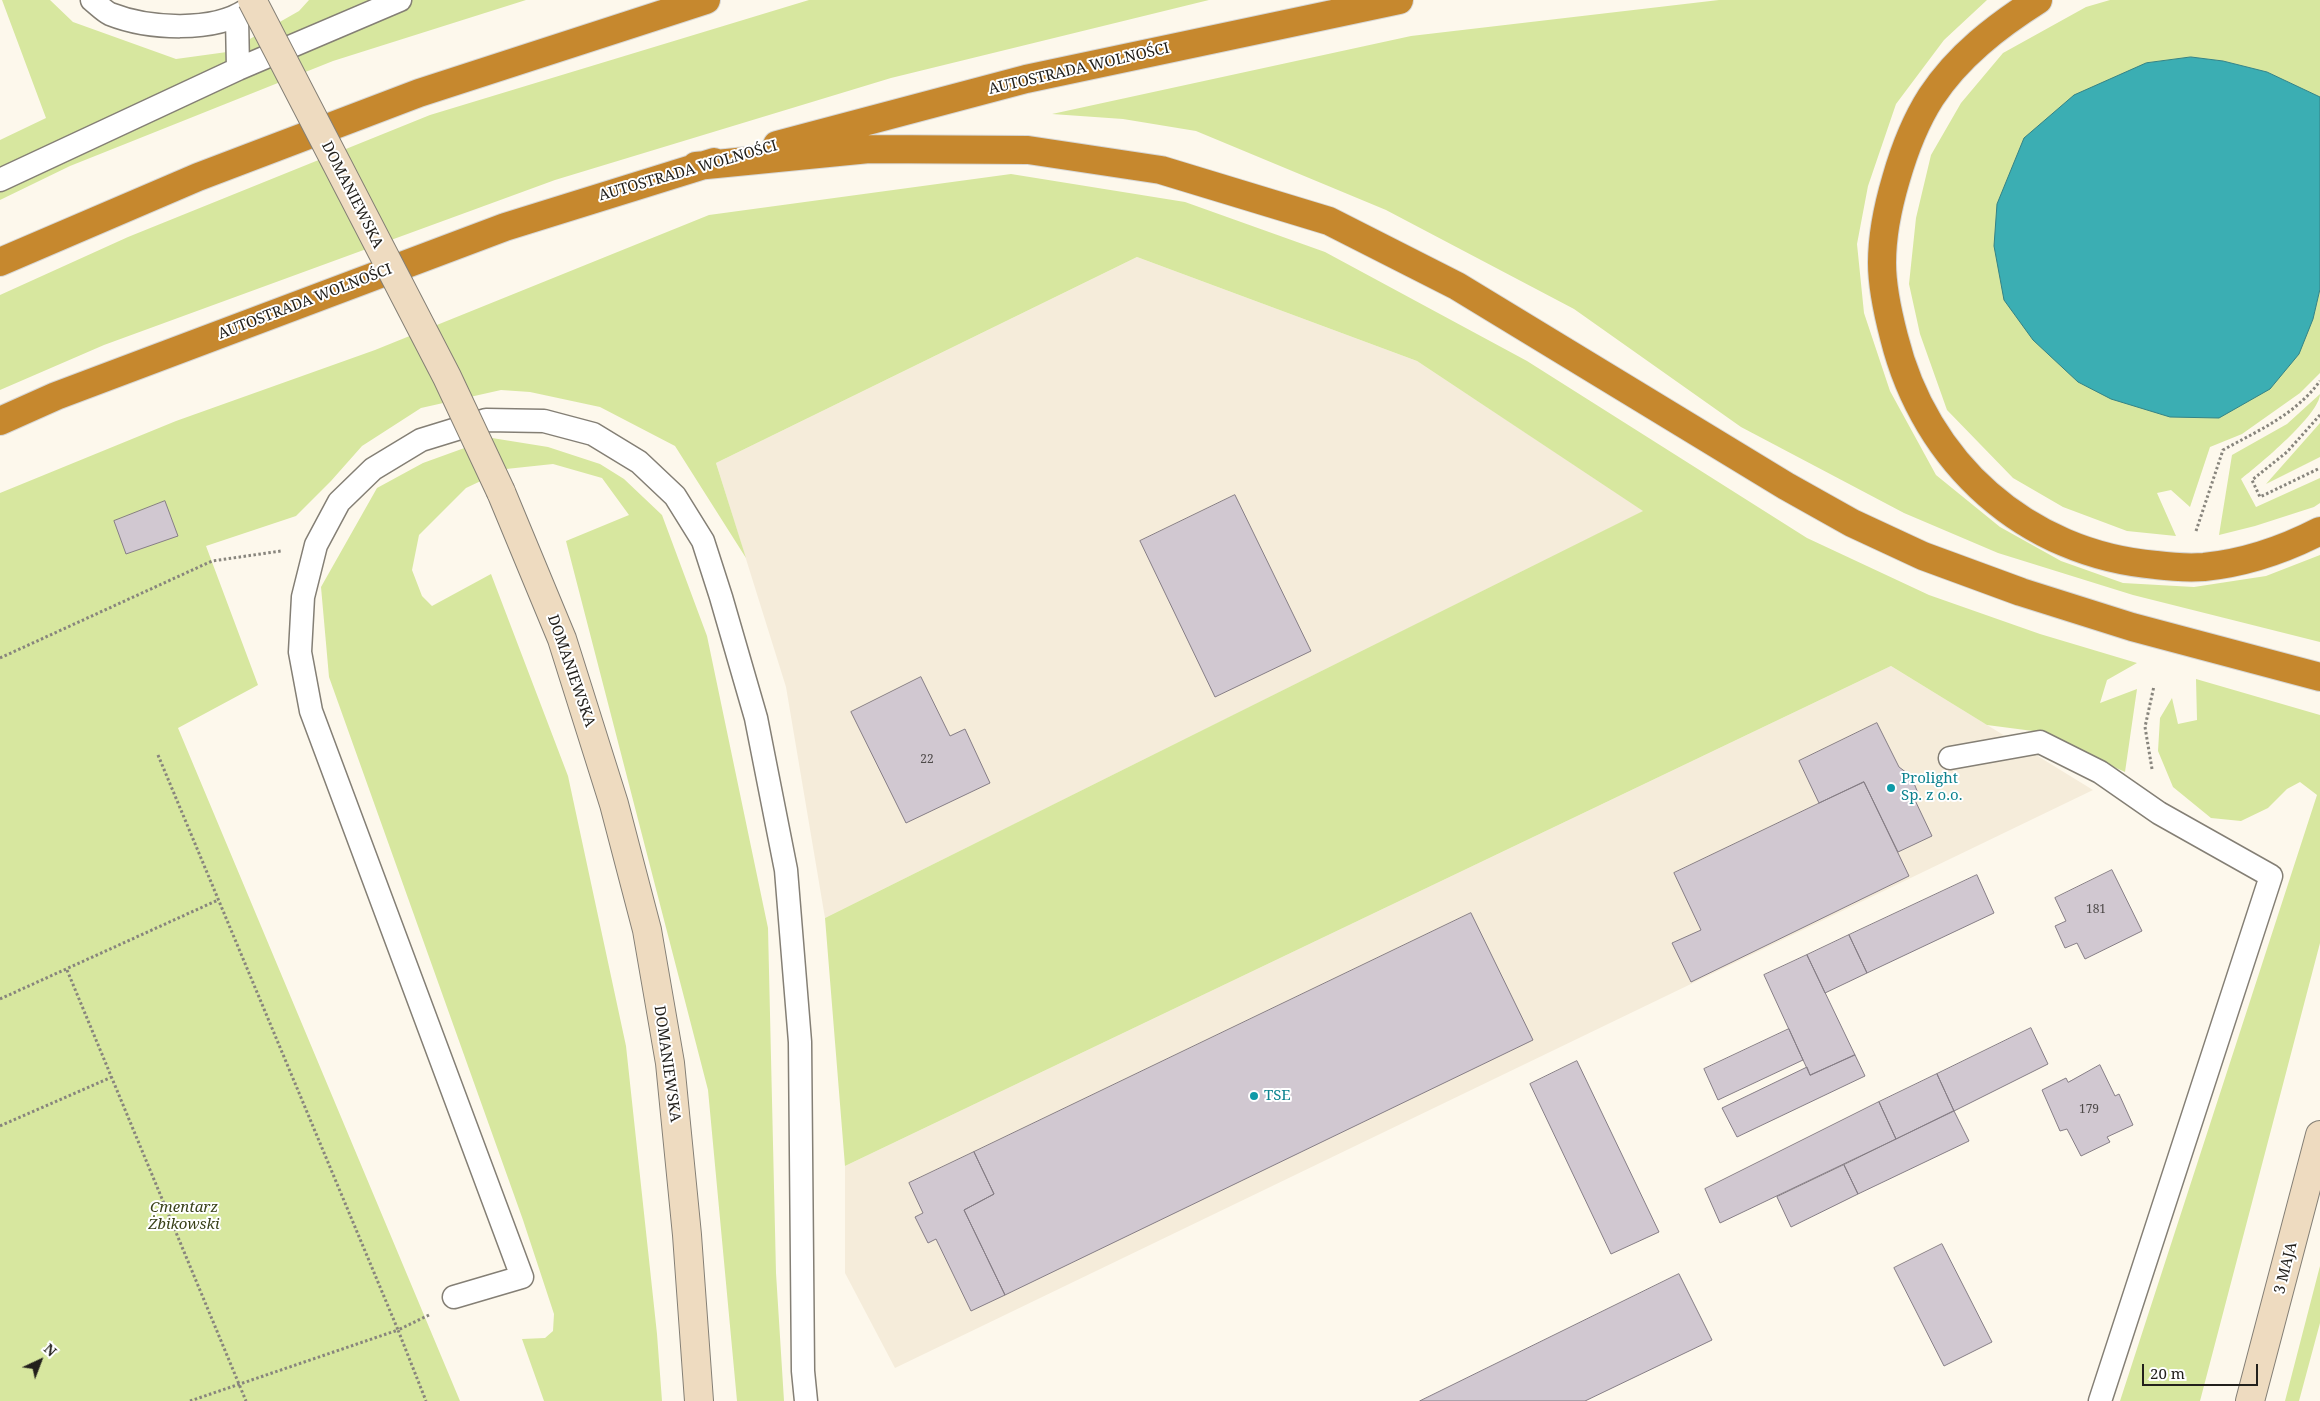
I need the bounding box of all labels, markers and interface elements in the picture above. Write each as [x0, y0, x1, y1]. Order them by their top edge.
street label: AUTOSTRADA WOLNOŚCI [987, 39, 1171, 99]
street label: AUTOSTRADA WOLNOŚCI [597, 137, 779, 205]
street label: DOMANIEWSKA [317, 139, 387, 251]
street label: AUTOSTRADA WOLNOŚCI [215, 260, 395, 344]
street label: DOMANIEWSKA [543, 612, 599, 730]
house number: 22 [920, 753, 934, 767]
place label: Prolight Sp. z o.o. [1901, 770, 1962, 805]
marker: Prolight Sp. z o.o. [1885, 782, 1897, 794]
house number: 181 [2086, 903, 2106, 917]
street label: DOMANIEWSKA [650, 1005, 684, 1123]
place label: TSE [1264, 1087, 1291, 1105]
marker: TSE [1248, 1090, 1260, 1102]
house number: 179 [2079, 1103, 2099, 1117]
park label: Cmentarz Żbikowski [148, 1199, 220, 1234]
street label: 3 MAJA [2271, 1240, 2301, 1296]
north arrow [15, 1336, 65, 1386]
text: N [40, 1339, 61, 1360]
scale bar [2145, 1354, 2261, 1386]
text: 20 m [2150, 1363, 2185, 1383]

